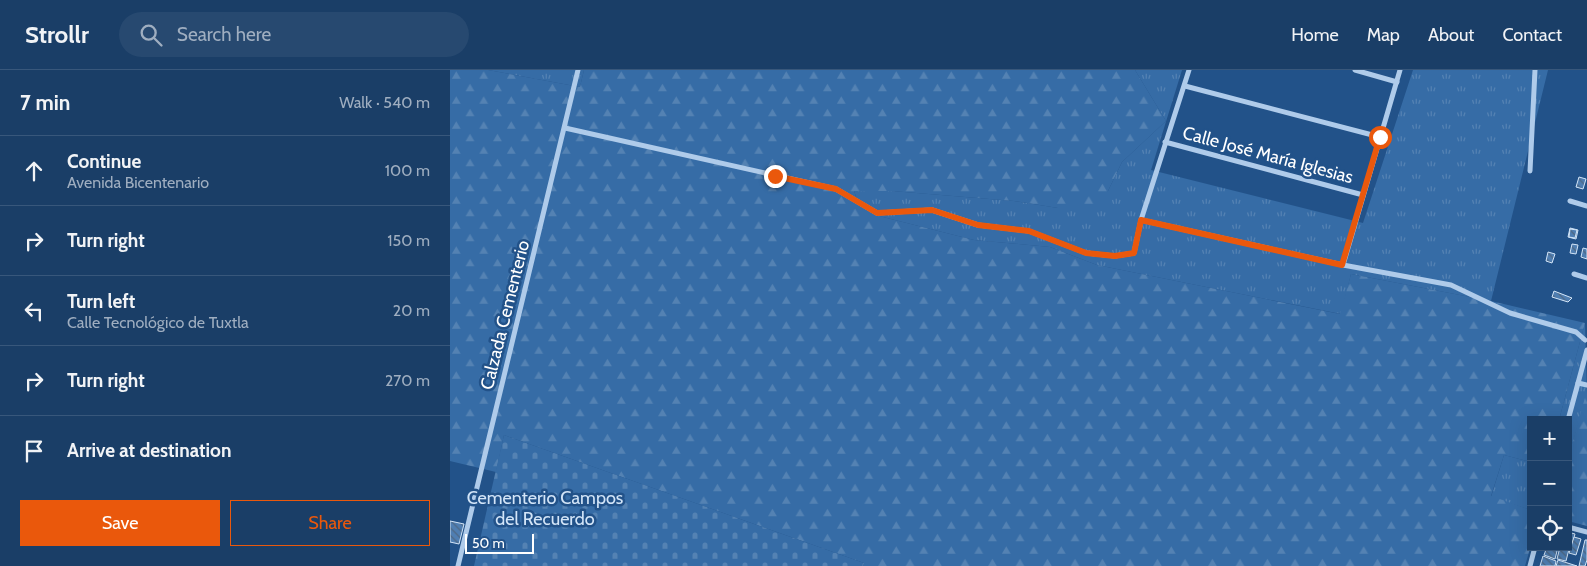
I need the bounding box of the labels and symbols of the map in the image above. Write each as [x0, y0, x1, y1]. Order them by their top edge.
street label: Calle José María Iglesias [1180, 122, 1356, 188]
route start [1369, 126, 1392, 149]
route end [764, 165, 787, 188]
street label: Calzada Cementerio [476, 238, 534, 392]
park label: Cementerio Campos del Recuerdo [467, 487, 623, 530]
scale bar [465, 531, 534, 554]

